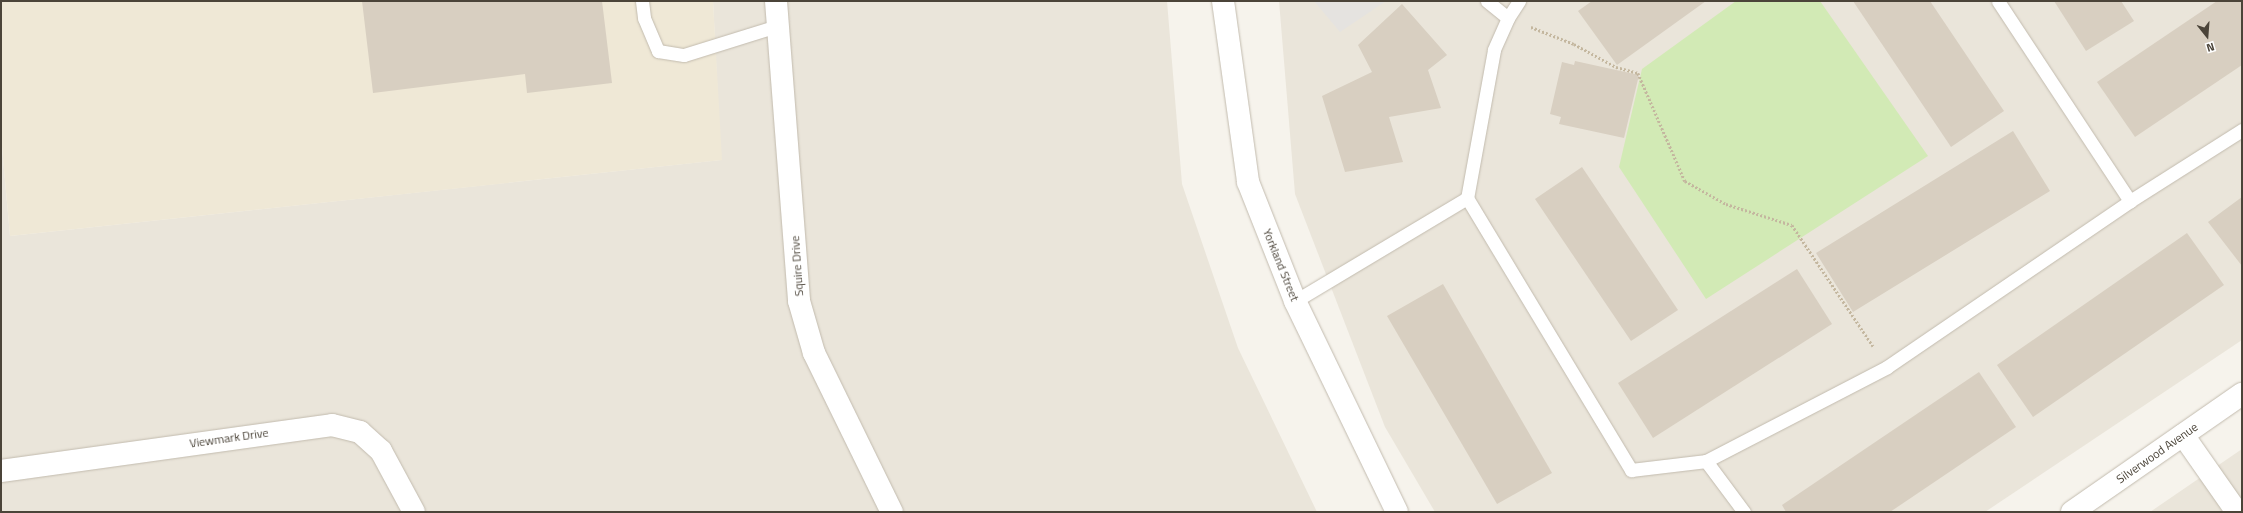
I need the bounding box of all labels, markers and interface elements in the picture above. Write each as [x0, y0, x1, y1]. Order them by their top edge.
north arrow [2187, 16, 2227, 56]
text: N [2205, 39, 2216, 56]
street label: Yorkland Street [1260, 227, 1302, 303]
street label: Squire Drive [788, 235, 806, 297]
street label: Silverwood Avenue [2114, 420, 2200, 486]
street label: Viewmark Drive [189, 425, 269, 451]

